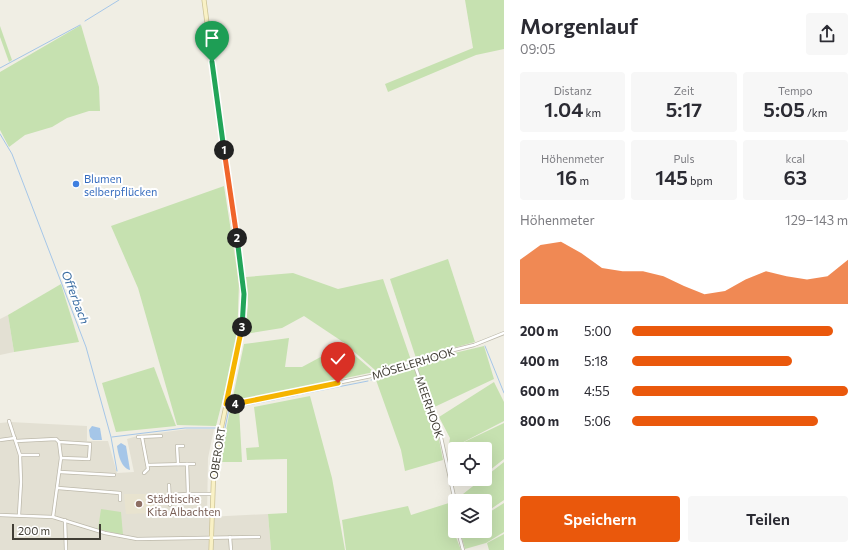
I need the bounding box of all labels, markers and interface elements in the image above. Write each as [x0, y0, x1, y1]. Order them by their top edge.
text: Morgenlauf [520, 12, 638, 39]
button: share [806, 13, 848, 55]
pin [195, 21, 229, 62]
icon: arrive [201, 27, 223, 49]
text: 09:05 [520, 41, 555, 57]
text: Distanz [554, 84, 592, 97]
text: Zeit [674, 84, 694, 97]
text: Tempo [778, 84, 813, 97]
text: 1.04 [544, 97, 583, 121]
text: 5:17 [666, 97, 702, 121]
text: 5:05 [763, 97, 805, 121]
text: km [583, 106, 601, 119]
text: /km [805, 106, 827, 119]
pin: 1 [214, 140, 234, 160]
text: 1 [222, 143, 226, 156]
text: Höhenmeter [541, 152, 604, 165]
text: Puls [674, 152, 694, 165]
text: kcal [785, 152, 805, 165]
text: 16 [556, 165, 577, 189]
text: 145 [655, 165, 688, 189]
text: 63 [783, 165, 807, 189]
place label: Blumen selberpflücken [84, 172, 157, 198]
text: m [577, 174, 589, 187]
text: bpm [688, 174, 713, 187]
marker: Blumen selberpflücken [71, 179, 81, 189]
text: Höhenmeter [520, 212, 595, 228]
text: 129–143 m [785, 212, 848, 228]
pin: 2 [227, 228, 247, 248]
text: 2 [234, 231, 240, 244]
water label: Offerbach [59, 268, 93, 326]
pin: 3 [232, 317, 252, 337]
text: 3 [239, 320, 245, 333]
text: 200 m [520, 323, 558, 339]
text: 5:00 [584, 323, 612, 339]
pin [321, 342, 355, 383]
street label: MÖSELERHOOK [370, 343, 457, 382]
icon: check [327, 348, 349, 370]
text: 400 m [520, 353, 559, 369]
text: 5:18 [584, 353, 608, 369]
street label: MEERHOOK [413, 374, 447, 440]
text: 600 m [520, 383, 559, 399]
text: 4:55 [584, 383, 610, 399]
pin: 4 [225, 394, 245, 414]
text: 4 [232, 397, 238, 410]
text: 800 m [520, 413, 559, 429]
text: 5:06 [584, 413, 611, 429]
street label: OBERORT [206, 426, 228, 480]
map controls [448, 442, 492, 538]
button: locate [448, 442, 492, 486]
place label: Städtische Kita Albachten [147, 492, 221, 518]
button: layers [448, 494, 492, 538]
button: Speichern [520, 496, 680, 542]
button: Teilen [688, 496, 848, 542]
marker: Städtische Kita Albachten [134, 499, 144, 509]
scale bar [12, 522, 101, 541]
text: 200 m [18, 524, 50, 537]

